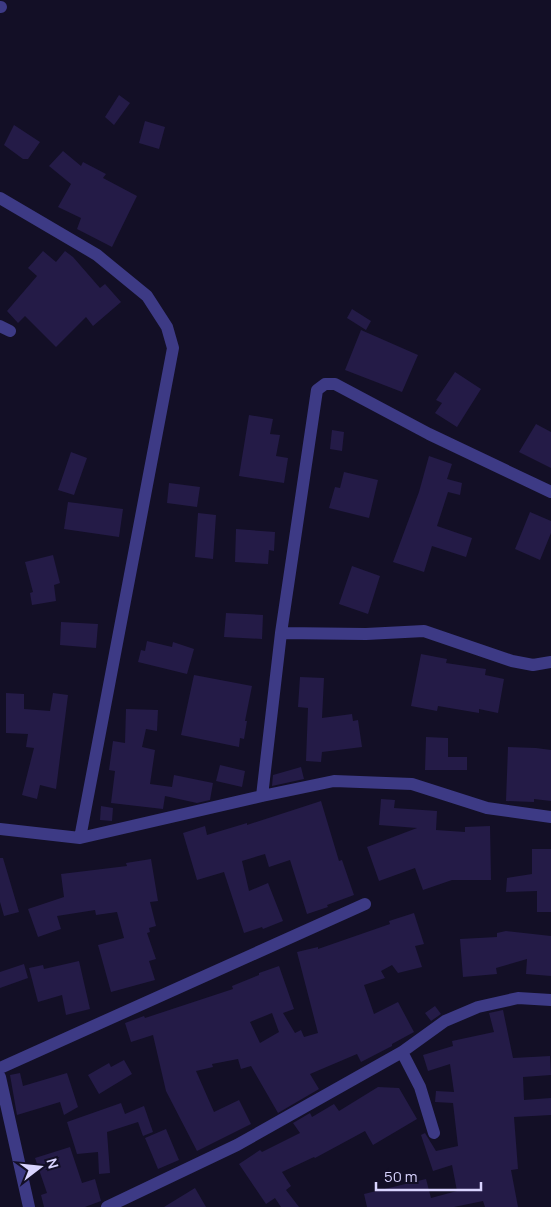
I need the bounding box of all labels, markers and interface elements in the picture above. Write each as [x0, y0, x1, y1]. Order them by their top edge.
north arrow [15, 1142, 65, 1192]
text: N [42, 1156, 63, 1171]
scale bar [376, 1160, 481, 1192]
text: 50 m [384, 1166, 418, 1187]

